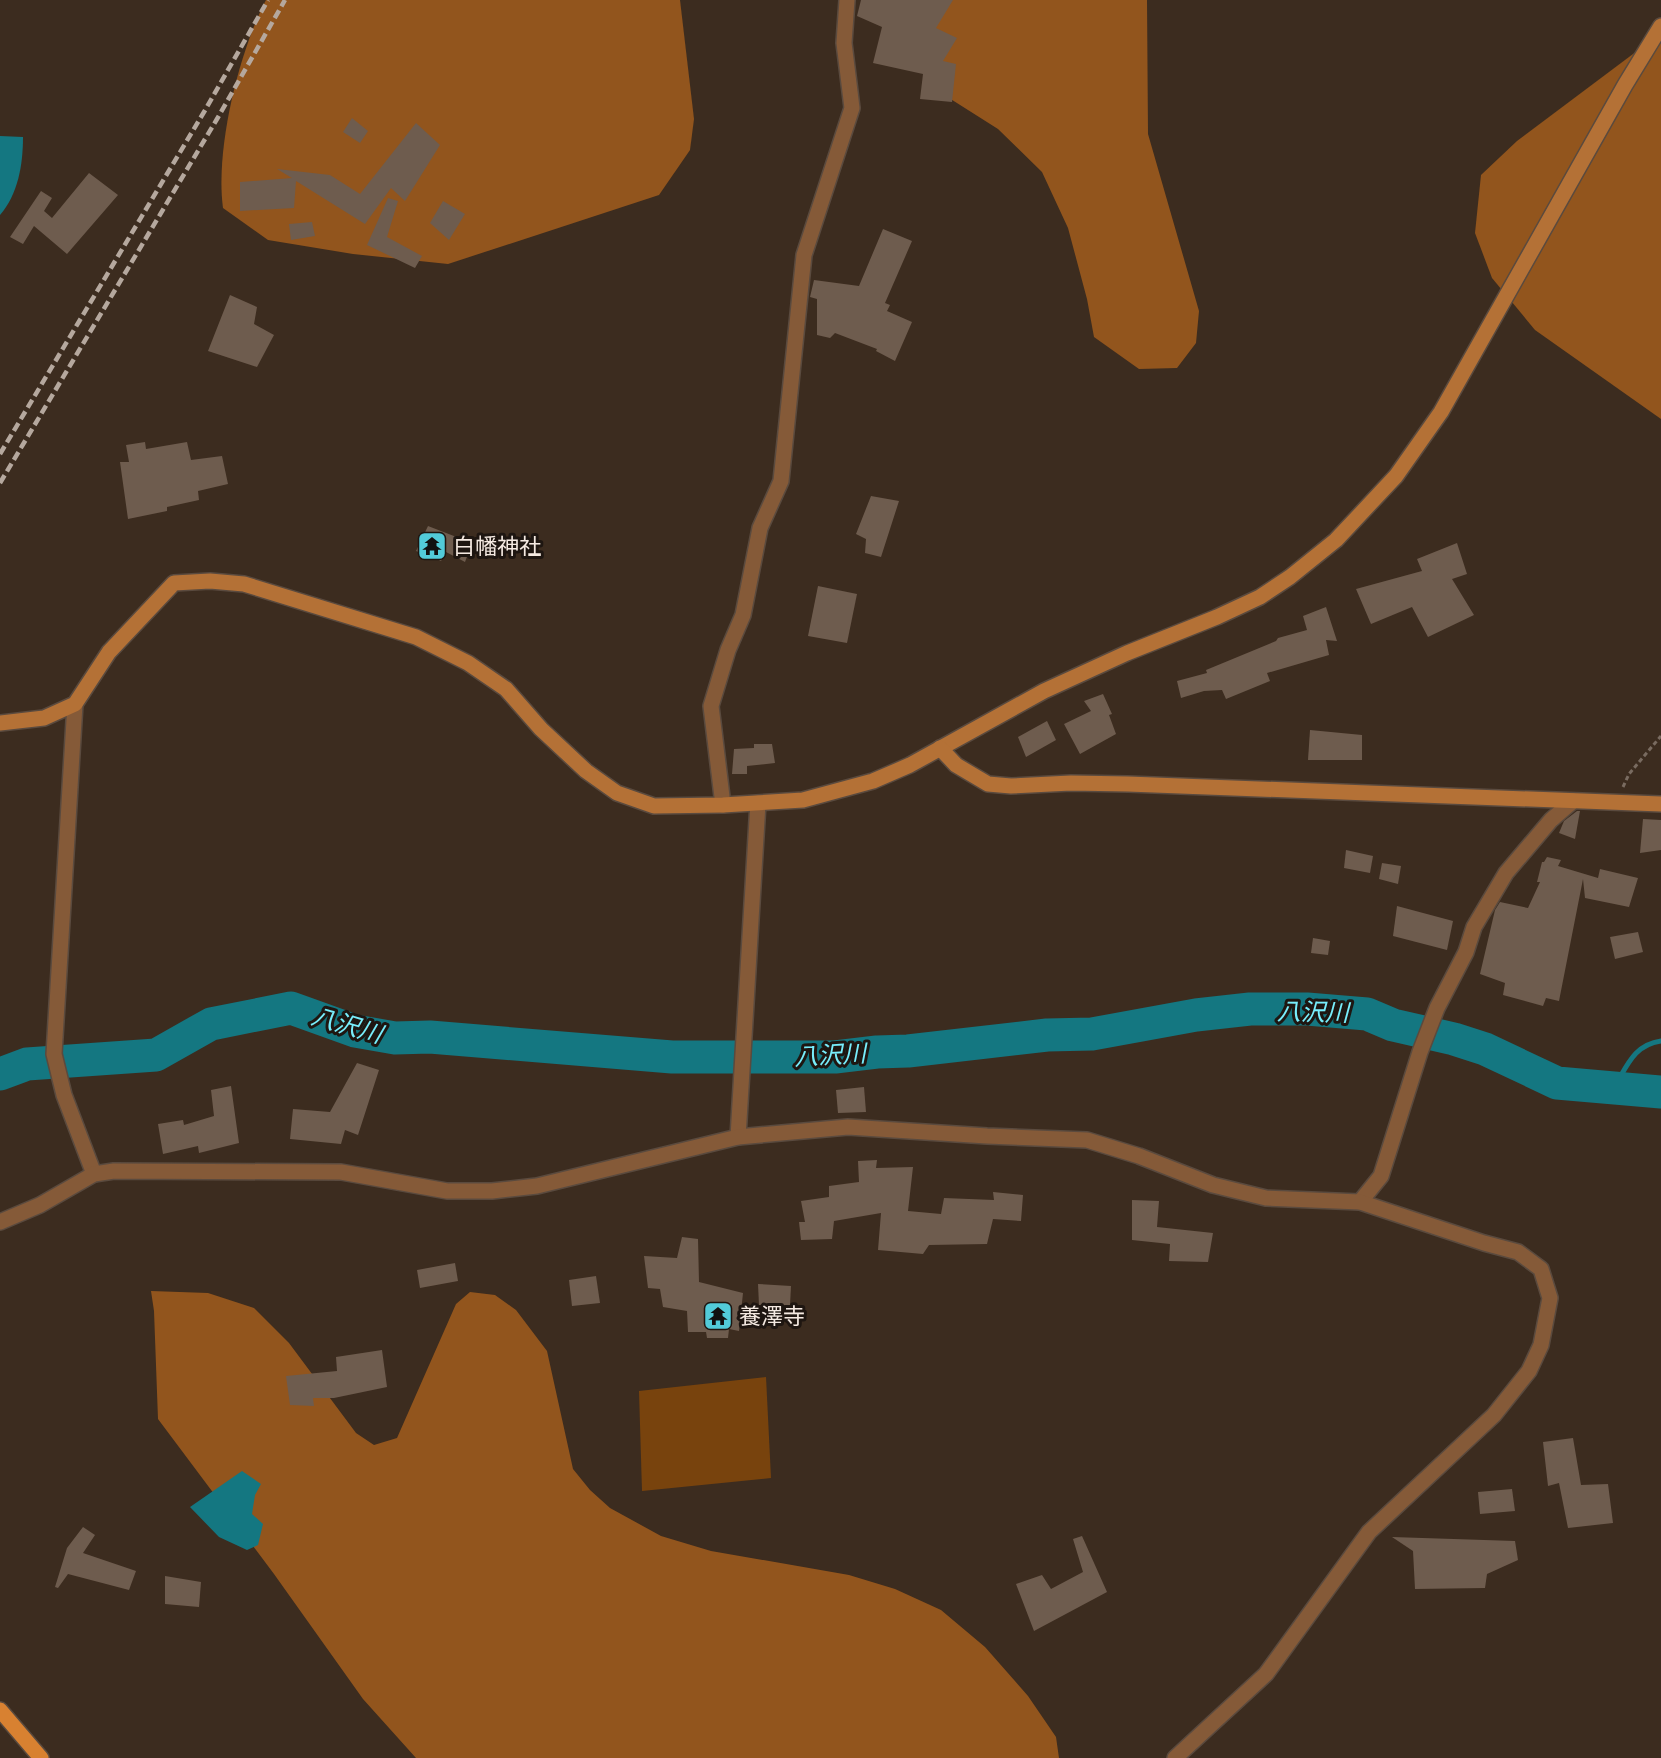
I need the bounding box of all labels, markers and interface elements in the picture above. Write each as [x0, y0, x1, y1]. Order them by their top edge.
temple icon: 白幡神社 [416, 530, 448, 562]
place label: 白幡神社 [453, 533, 541, 560]
water label: 八沢川 [1277, 997, 1352, 1027]
water label: 八沢川 [308, 1001, 388, 1050]
water label: 八沢川 [793, 1038, 870, 1071]
temple icon: 養澤寺 [702, 1300, 734, 1332]
place label: 養澤寺 [739, 1303, 805, 1330]

